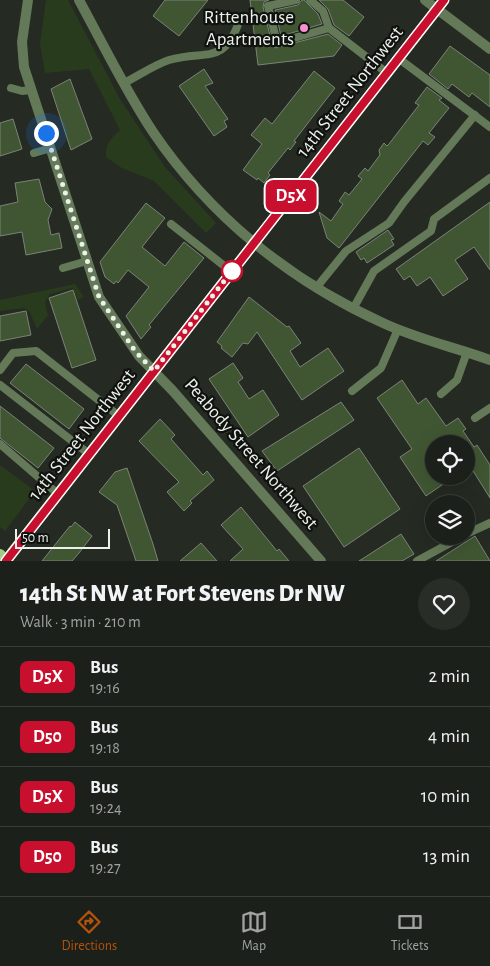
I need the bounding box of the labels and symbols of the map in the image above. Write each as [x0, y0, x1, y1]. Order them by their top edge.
place label: Rittenhouse Apartments [204, 8, 294, 49]
marker: Rittenhouse Apartments [298, 22, 310, 34]
street label: 14th Street Northwest [293, 23, 407, 161]
your location [34, 121, 59, 146]
line badge: D5X [262, 180, 320, 212]
unlabelled marker [221, 260, 243, 282]
street label: 14th Street Northwest [25, 366, 139, 504]
street label: Peabody Street Northwest [181, 375, 321, 533]
scale bar [15, 526, 110, 549]

